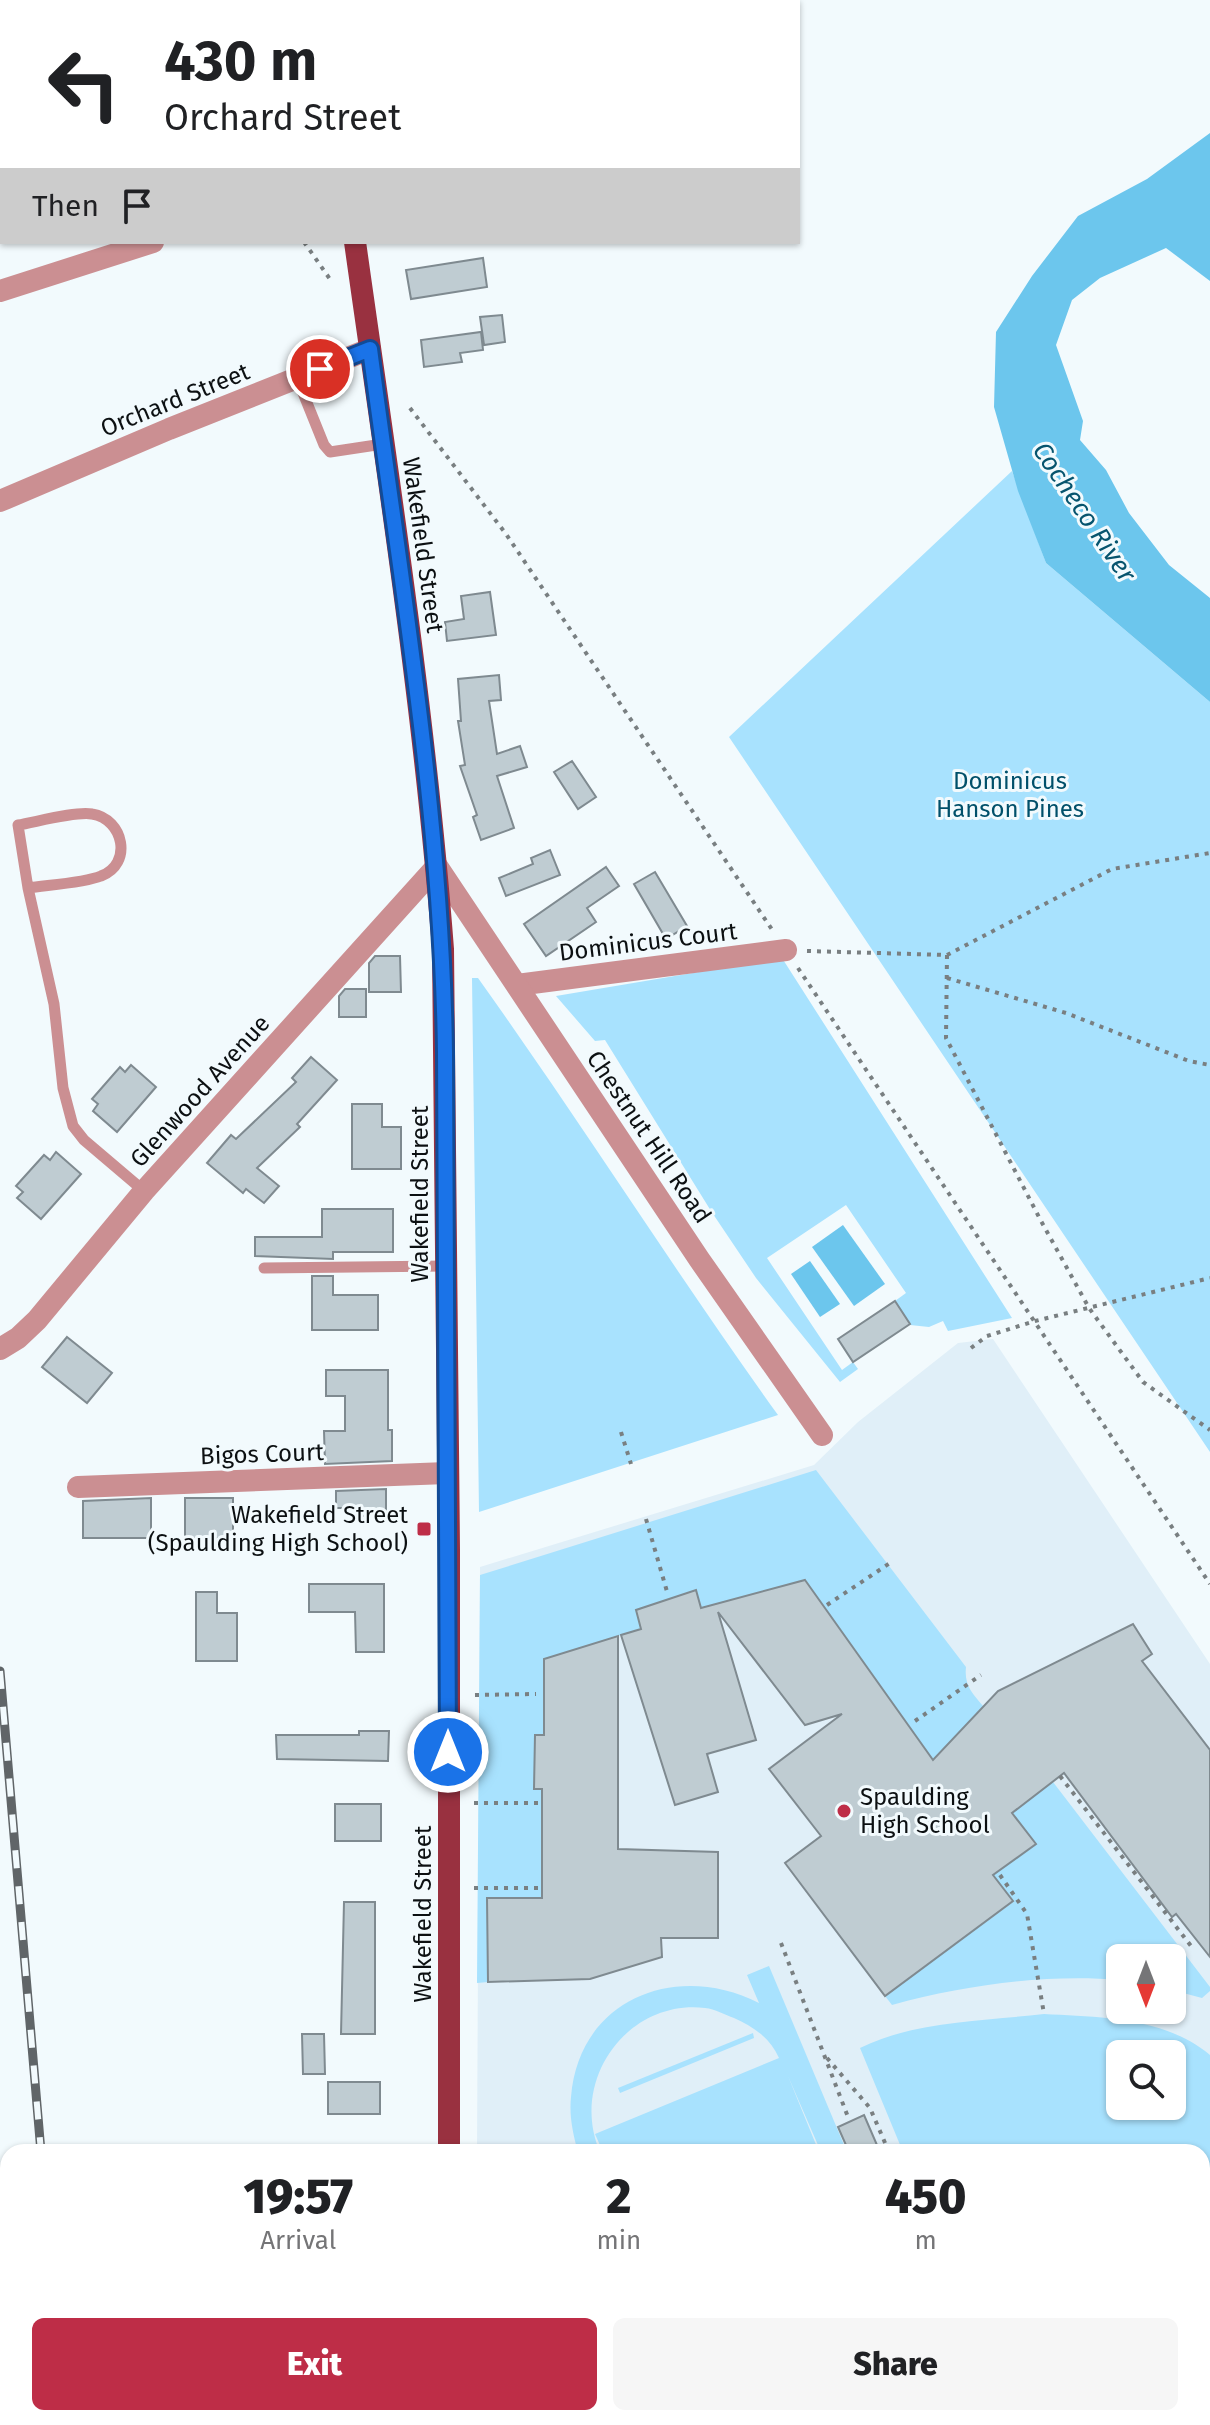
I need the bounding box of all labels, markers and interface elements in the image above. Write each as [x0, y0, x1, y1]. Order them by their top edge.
text: 430 m [164, 28, 317, 95]
icon: left [32, 32, 136, 136]
text: Orchard Street [164, 96, 401, 140]
icon: arrive [115, 184, 159, 228]
text: Then [32, 188, 99, 224]
pin [286, 335, 354, 403]
icon: arrive [298, 347, 342, 391]
street label: Orchard Street [96, 357, 254, 443]
water label: Cocheco River [1026, 436, 1143, 589]
street label: Wakefield Street [397, 455, 449, 635]
park label: Dominicus Hanson Pines [936, 767, 1084, 823]
street label: Dominicus Court [557, 917, 739, 967]
street label: Glenwood Avenue [124, 1009, 276, 1173]
street label: Chestnut Hill Road [581, 1045, 717, 1229]
street label: Wakefield Street [406, 1105, 434, 1282]
street label: Bigos Court [200, 1438, 325, 1470]
place label: Wakefield Street (Spaulding High School) [148, 1501, 408, 1557]
marker: Wakefield Street (Spaulding High School) [415, 1520, 433, 1538]
position arrow [406, 1710, 490, 1794]
place label: Spaulding High School [860, 1783, 990, 1839]
marker: Spaulding High School [835, 1802, 853, 1820]
street label: Wakefield Street [409, 1825, 437, 2002]
north arrow [1106, 1944, 1186, 2024]
map controls [1106, 1944, 1186, 2120]
button: search [1106, 2040, 1186, 2120]
text: 19:57 [243, 2168, 353, 2226]
text: 2 [606, 2168, 631, 2226]
text: 450 [885, 2168, 967, 2226]
text: Arrival [260, 2225, 336, 2256]
text: min [596, 2225, 641, 2256]
text: m [914, 2225, 937, 2256]
button: Exit [32, 2318, 597, 2410]
button: Share [613, 2318, 1178, 2410]

